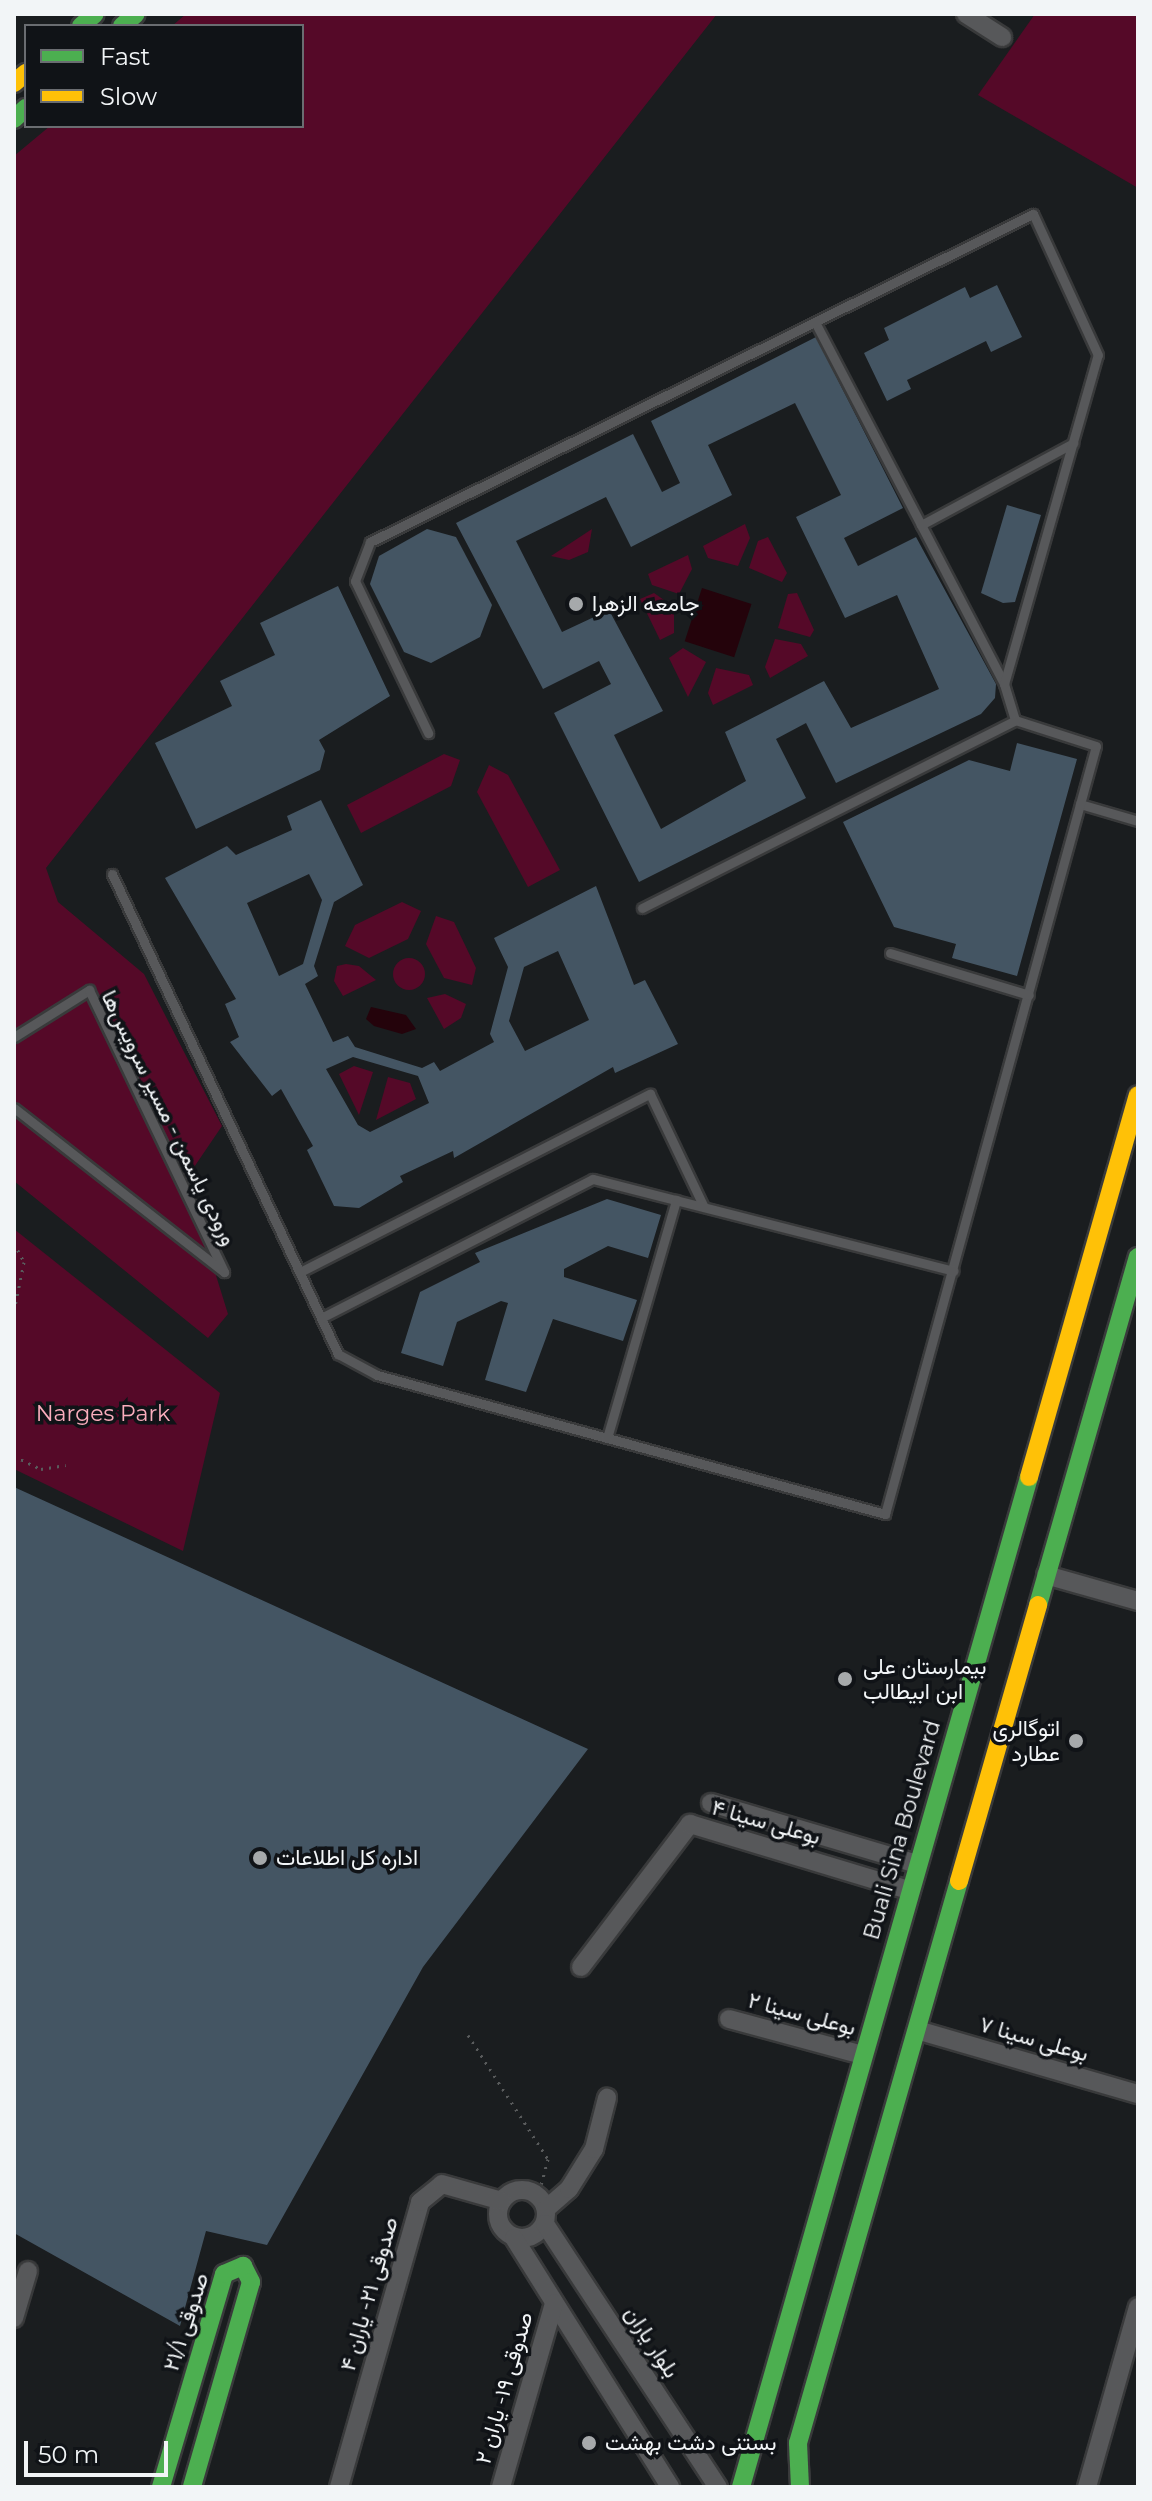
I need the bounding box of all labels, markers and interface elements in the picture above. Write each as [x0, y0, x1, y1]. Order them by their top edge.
legend [24, 24, 304, 128]
text: Fast [100, 42, 150, 71]
text: Slow [100, 82, 157, 111]
place label: جامعه الزهرا [592, 591, 700, 617]
marker: جامعه الزهرا [567, 595, 585, 613]
street label: ورودی یاسمن - مسیر سرویس‌ها [96, 986, 242, 1250]
park label: Narges Park [36, 1401, 170, 1427]
place label: بیمارستان علی ابن ابیطالب [863, 1653, 987, 1704]
marker: بیمارستان علی ابن ابیطالب [834, 1668, 856, 1690]
place label: اتوگالری عطارد [992, 1715, 1060, 1766]
street label: Buali Sina Boulevard [858, 1717, 946, 1943]
marker: اتوگالری عطارد [1067, 1732, 1085, 1750]
street label: بوعلی سینا ۴ [709, 1794, 823, 1850]
place label: اداره کل اطلاعات [276, 1845, 418, 1871]
marker: اداره کل اطلاعات [251, 1849, 269, 1867]
street label: بوعلی سینا ۲ [745, 1987, 859, 2041]
street label: بوعلی سینا ۷ [977, 2011, 1091, 2067]
street label: صدوقی ۲۱- یاران ۴ [334, 2214, 404, 2374]
street label: صدوقی ۲۱/۱ [158, 2270, 214, 2374]
street label: بلوار یاران [619, 2301, 685, 2383]
street label: صدوقی ۱۹- یاران ۲ [470, 2309, 538, 2467]
scale bar [28, 2425, 172, 2475]
place label: بستنی دشت بهشت [605, 2430, 776, 2456]
marker: بستنی دشت بهشت [580, 2434, 598, 2452]
text: 50 m [38, 2440, 99, 2469]

